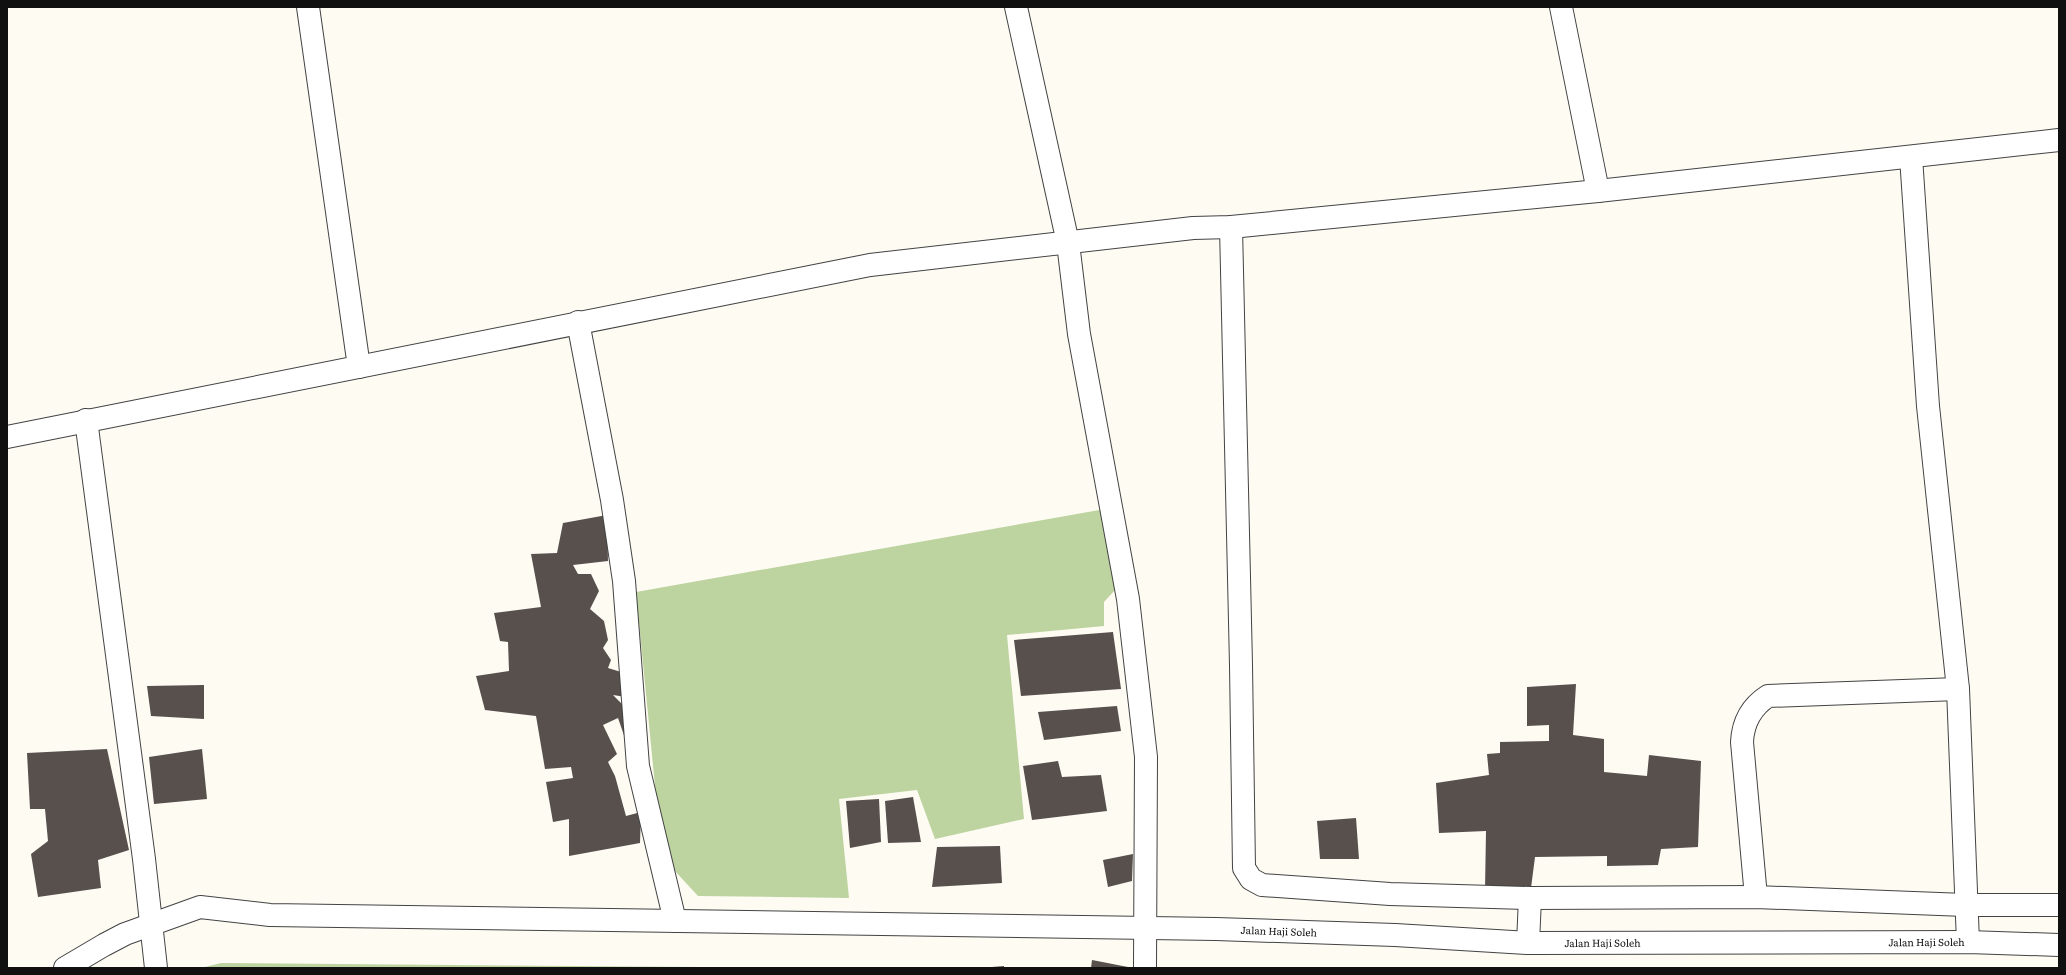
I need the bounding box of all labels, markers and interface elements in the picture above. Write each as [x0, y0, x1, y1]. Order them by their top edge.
street label: Jalan Haji Soleh [1240, 922, 1318, 939]
street label: Jalan Haji Soleh [1888, 934, 1965, 949]
street label: Jalan Haji Soleh [1564, 935, 1641, 950]

